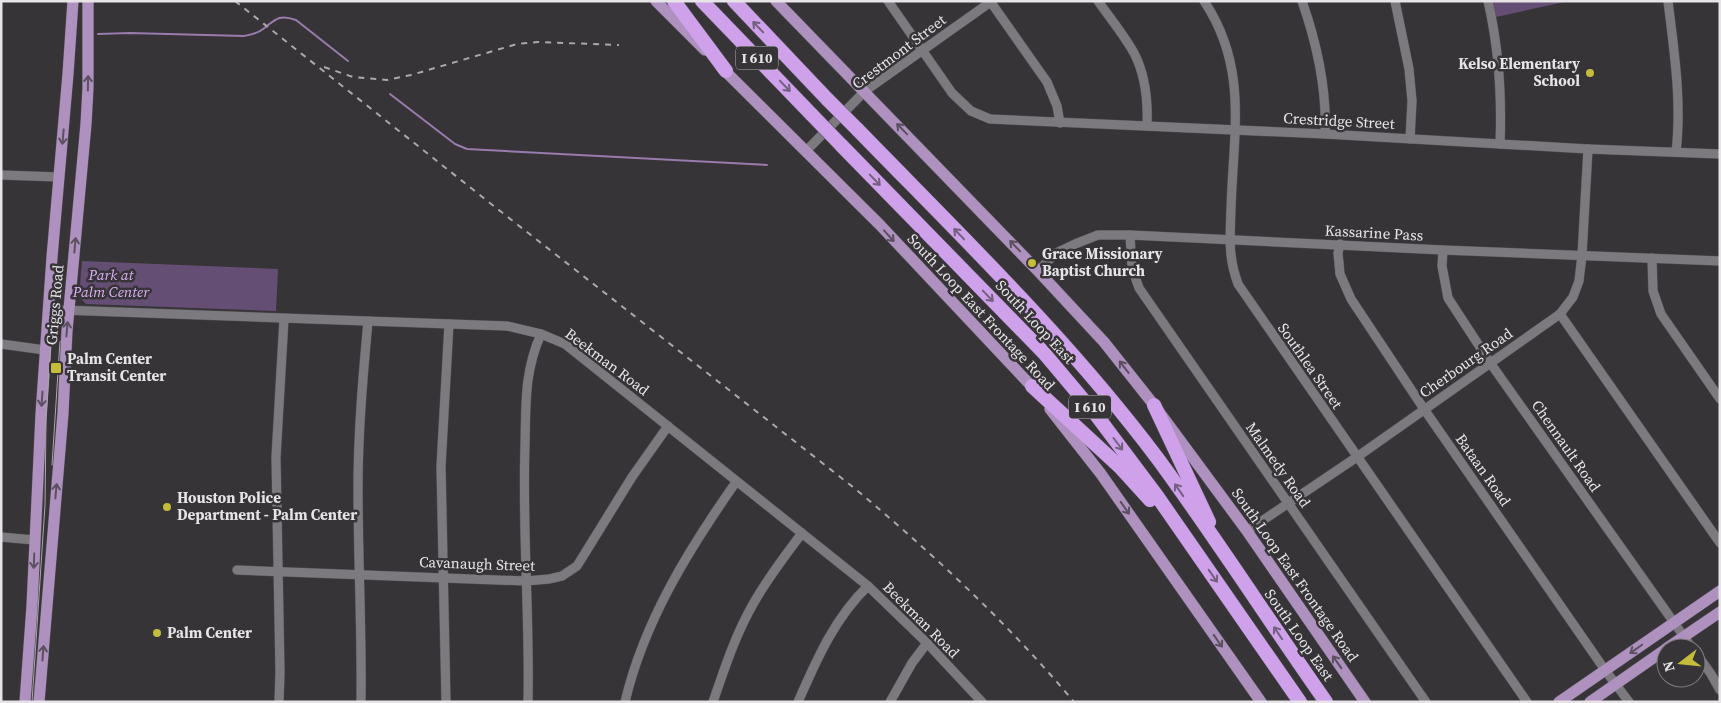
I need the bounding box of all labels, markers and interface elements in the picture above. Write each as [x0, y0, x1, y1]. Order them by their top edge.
street label: Crestmont Street [847, 9, 950, 94]
one-way arrow [752, 21, 764, 33]
road number: I 610 [736, 46, 778, 70]
place label: Kelso Elementary School [1458, 53, 1580, 91]
marker: Kelso Elementary School [1584, 67, 1596, 79]
one-way arrow [83, 75, 93, 91]
one-way arrow [779, 80, 791, 93]
street label: Crestridge Street [1283, 107, 1395, 134]
one-way arrow [896, 123, 908, 135]
one-way arrow [58, 129, 68, 145]
one-way arrow [869, 173, 881, 186]
street label: Kassarine Pass [1324, 219, 1424, 246]
one-way arrow [953, 228, 966, 240]
one-way arrow [884, 229, 895, 242]
street label: South Loop East Frontage Road [904, 230, 1058, 394]
one-way arrow [71, 237, 80, 253]
one-way arrow [1009, 240, 1021, 252]
place label: Grace Missionary Baptist Church [1042, 243, 1163, 281]
marker: Grace Missionary Baptist Church [1026, 257, 1038, 269]
street label: Griggs Road [41, 263, 69, 346]
park label: Park at Palm Center [72, 264, 150, 302]
street label: South Loop East [992, 277, 1078, 367]
one-way arrow [982, 290, 995, 302]
street label: Southlea Street [1273, 319, 1348, 413]
one-way arrow [63, 321, 72, 337]
street label: Cherbourg Road [1415, 322, 1517, 403]
street label: Beekman Road [561, 323, 654, 401]
place label: Palm Center Transit Center [67, 348, 166, 386]
marker: Palm Center Transit Center [49, 361, 63, 375]
one-way arrow [1118, 361, 1129, 374]
one-way arrow [37, 391, 46, 407]
road number: I 610 [1069, 396, 1111, 418]
street label: Chennault Road [1527, 396, 1606, 496]
street label: Malmedy Road [1241, 418, 1316, 512]
street label: Bataan Road [1451, 429, 1516, 510]
one-way arrow [1113, 437, 1124, 451]
one-way arrow [51, 483, 61, 499]
one-way arrow [1174, 483, 1184, 497]
street label: South Loop East Frontage Road [1228, 485, 1362, 665]
place label: Houston Police Department - Palm Center [177, 487, 357, 525]
marker: Houston Police Department - Palm Center [161, 501, 173, 513]
one-way arrow [1120, 501, 1130, 515]
street label: Cavanaugh Street [419, 551, 535, 576]
one-way arrow [29, 553, 38, 569]
one-way arrow [1208, 569, 1218, 583]
street label: Beekman Road [878, 577, 965, 663]
street label: South Loop East [1261, 586, 1337, 684]
place label: Palm Center [167, 622, 252, 643]
one-way arrow [1273, 626, 1283, 640]
marker: Palm Center [151, 627, 163, 639]
one-way arrow [1213, 634, 1223, 648]
north arrow [1656, 638, 1706, 688]
one-way arrow [1630, 644, 1644, 654]
one-way arrow [38, 645, 48, 661]
one-way arrow [1332, 655, 1342, 669]
text: N [1657, 659, 1680, 674]

